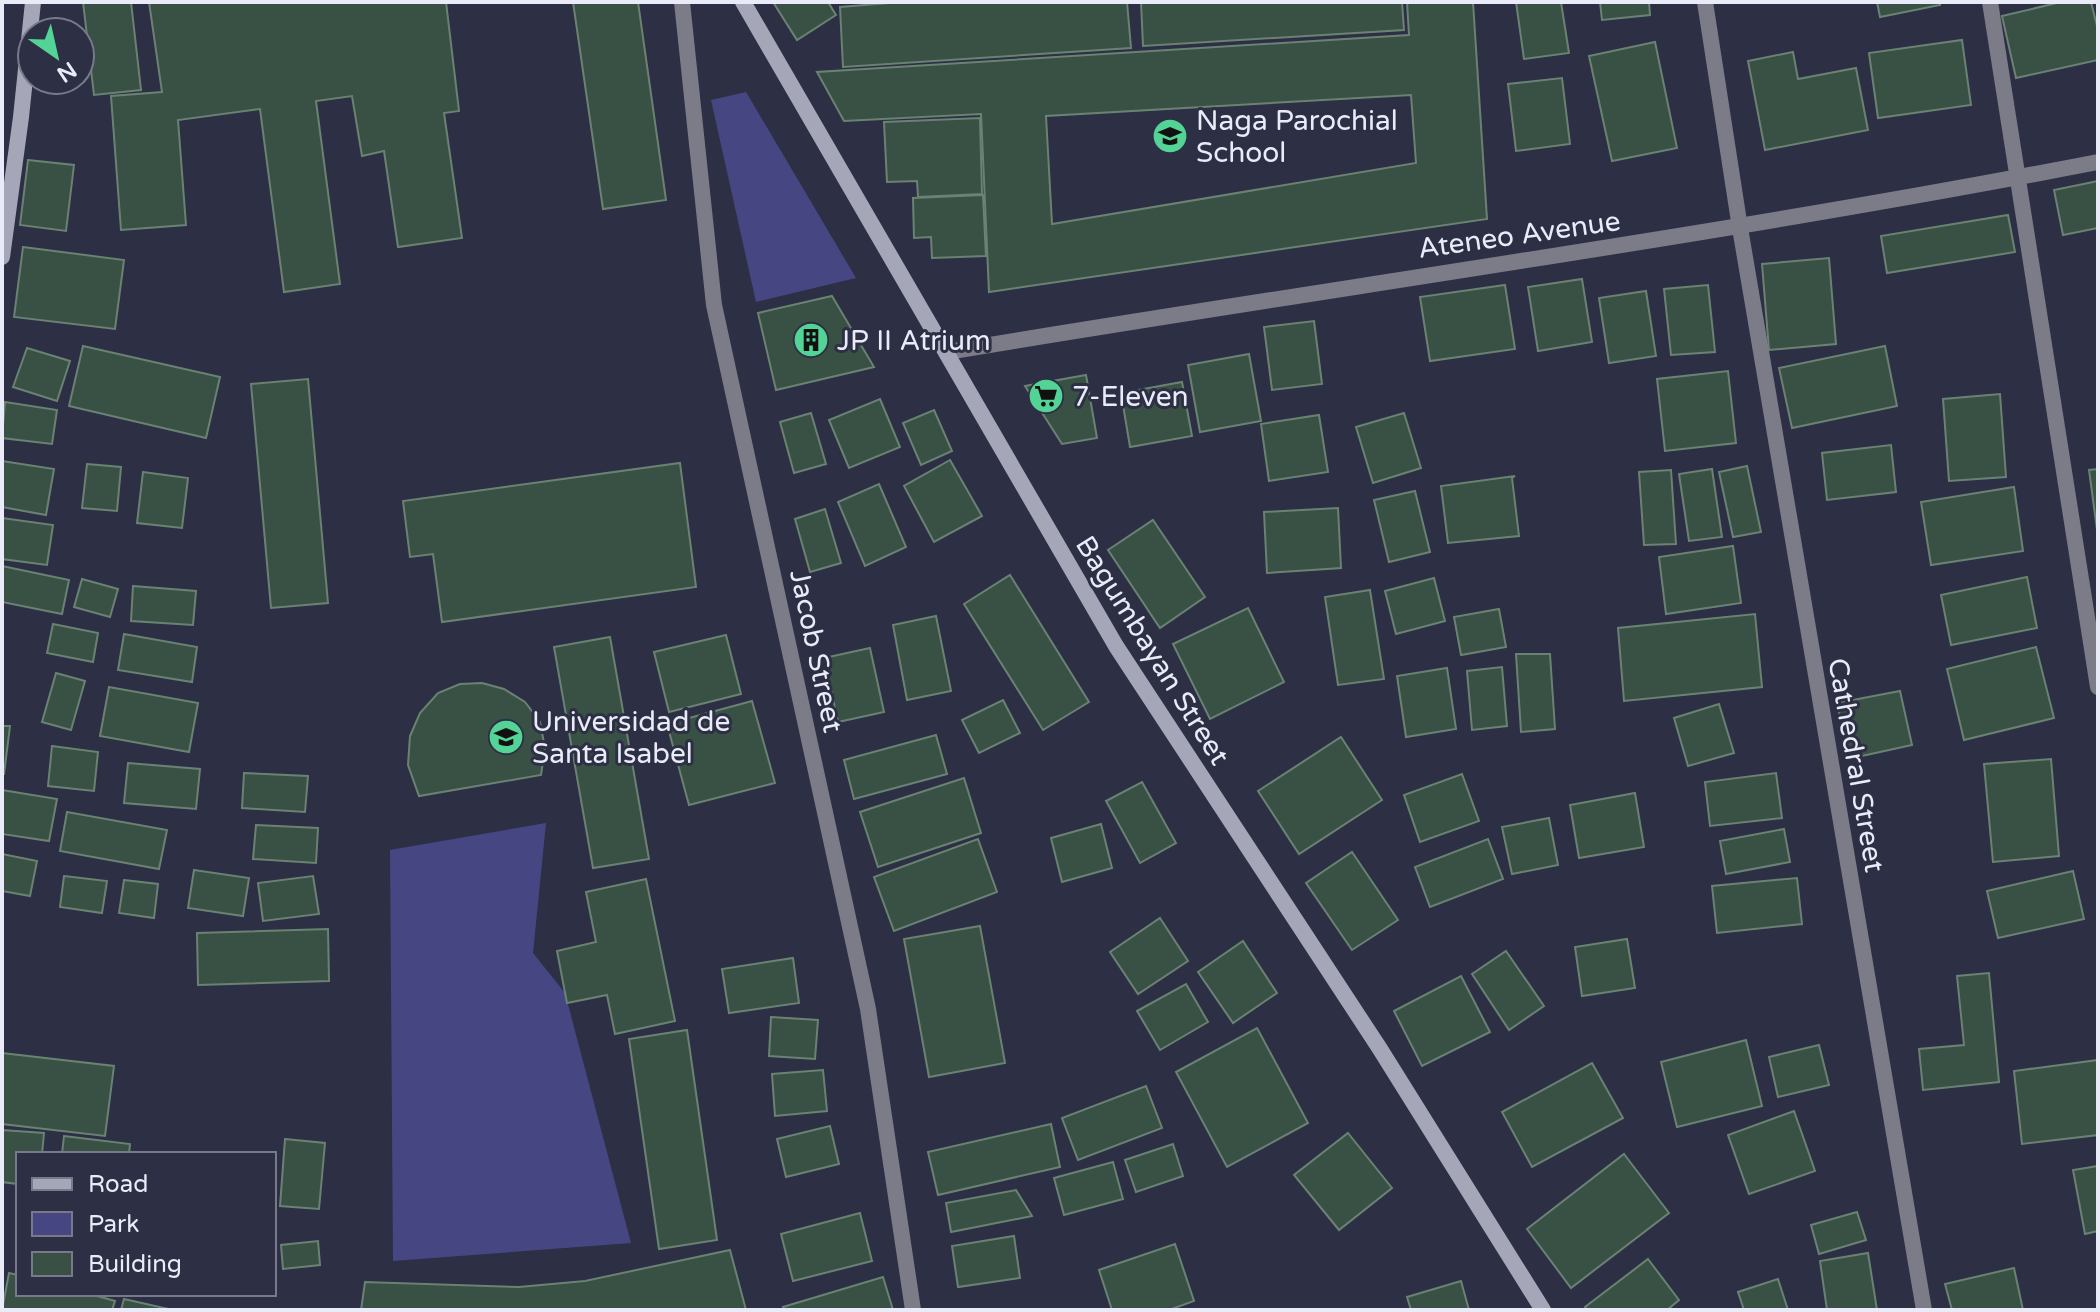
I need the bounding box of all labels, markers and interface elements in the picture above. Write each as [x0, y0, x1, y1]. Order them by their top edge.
north arrow [16, 16, 96, 96]
text: N [52, 56, 81, 87]
place label: Naga Parochial School [1196, 104, 1398, 170]
school or university icon: Naga Parochial School [1151, 117, 1189, 155]
street label: Ateneo Avenue [1416, 204, 1623, 266]
building icon: JP II Atrium [792, 321, 830, 359]
place label: JP II Atrium [837, 324, 991, 358]
supermarket icon: 7-Eleven [1027, 377, 1065, 415]
place label: 7-Eleven [1072, 380, 1189, 414]
street label: Bagumbayan Street [1068, 530, 1237, 772]
street label: Jacob Street [782, 567, 850, 736]
street label: Cathedral Street [1820, 655, 1892, 875]
place label: Universidad de Santa Isabel [532, 705, 730, 771]
school or university icon: Universidad de Santa Isabel [487, 718, 525, 756]
legend [16, 1152, 276, 1296]
text: Road [88, 1170, 148, 1199]
text: Park [88, 1210, 139, 1239]
text: Building [88, 1250, 182, 1279]

